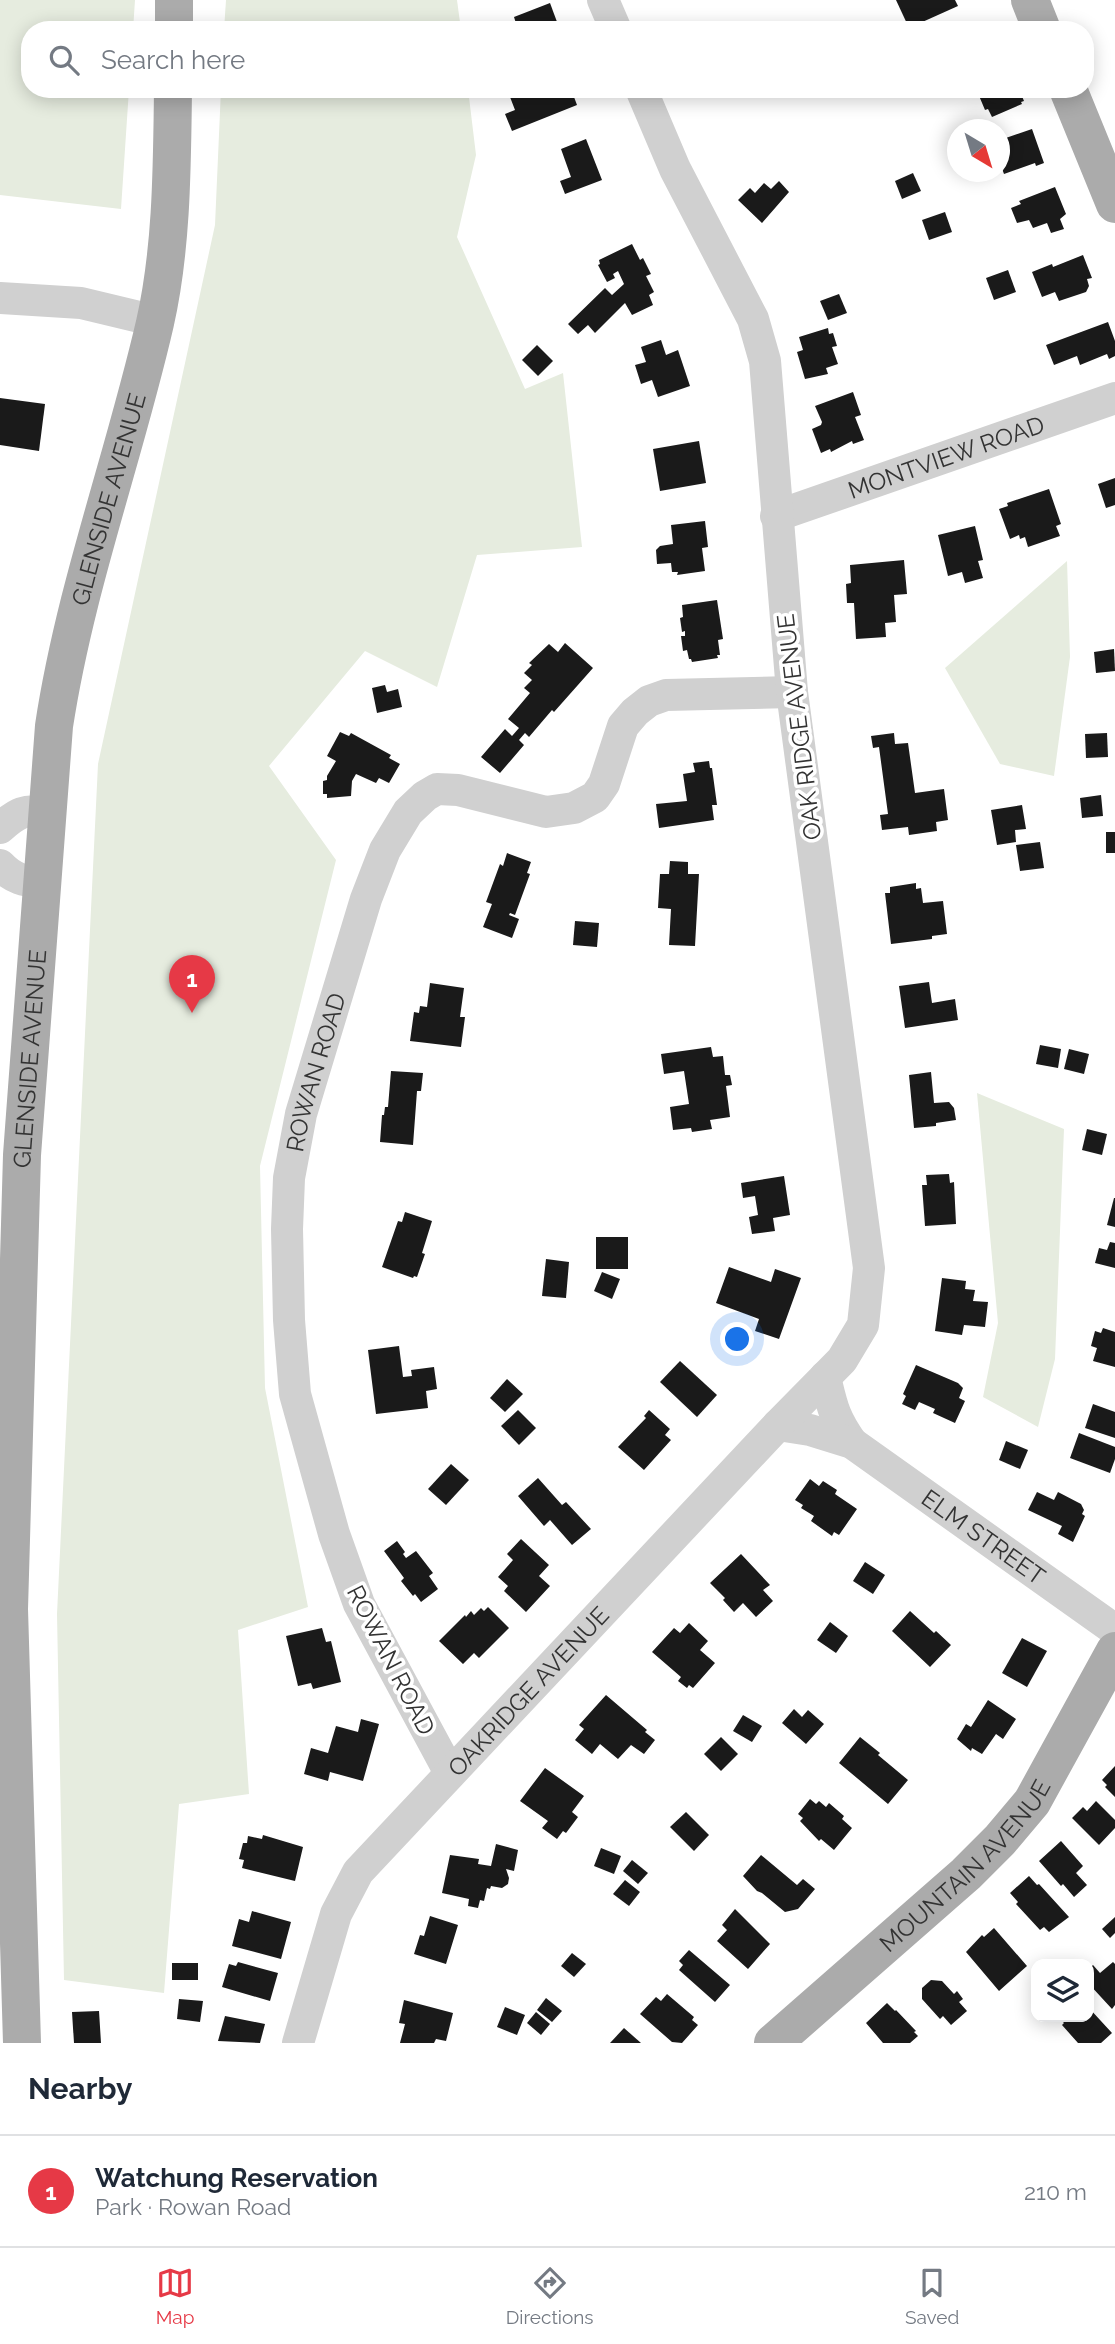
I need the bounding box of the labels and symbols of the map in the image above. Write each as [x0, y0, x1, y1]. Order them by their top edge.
north arrow [947, 119, 1010, 182]
street label: GLENSIDE AVENUE [65, 390, 151, 608]
street label: MONTVIEW ROAD [844, 409, 1048, 504]
street label: OAK RIDGE AVENUE [771, 612, 827, 842]
street label: GLENSIDE AVENUE [7, 948, 52, 1168]
pin: 1 [169, 955, 215, 1013]
street label: ROWAN ROAD [280, 989, 351, 1154]
your location [720, 1322, 754, 1356]
street label: ELM STREET [916, 1483, 1051, 1591]
street label: ROWAN ROAD [341, 1580, 441, 1740]
street label: OAKRIDGE AVENUE [441, 1600, 615, 1782]
street label: MOUNTAIN AVENUE [873, 1774, 1056, 1958]

